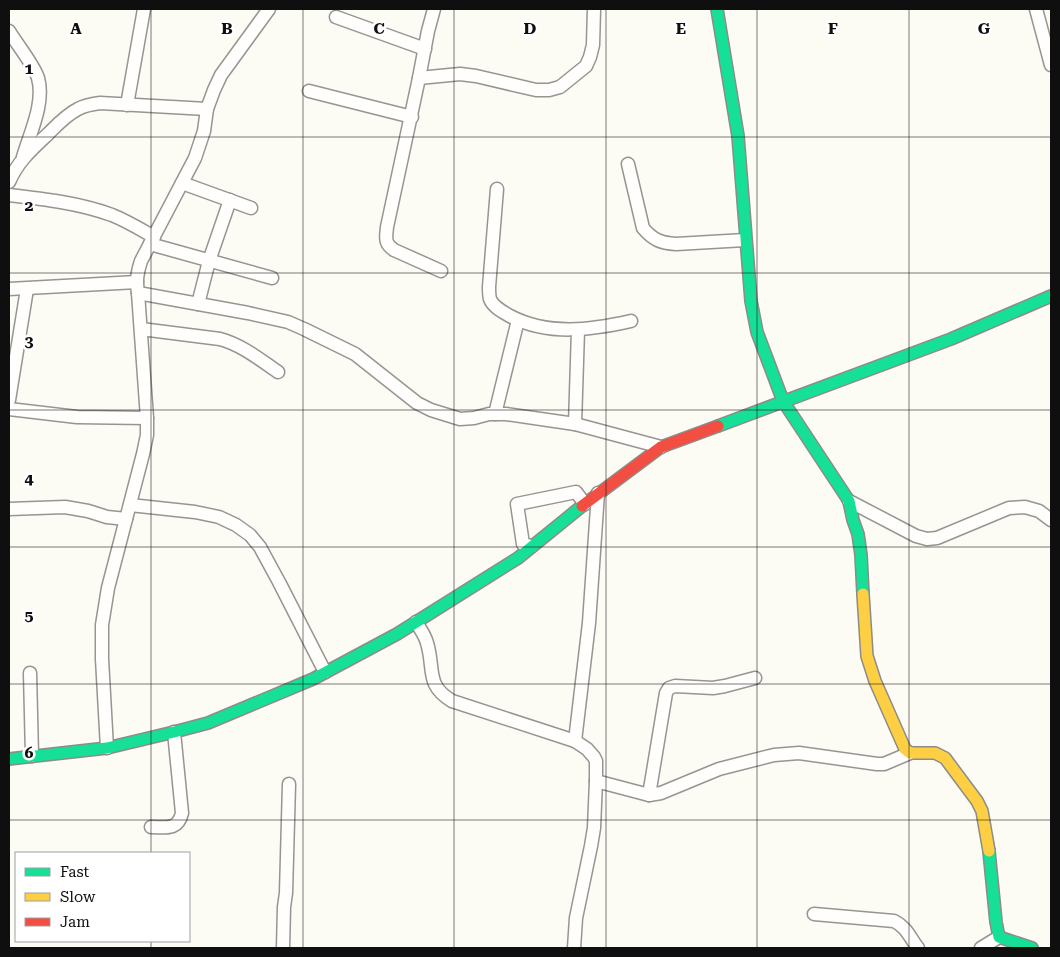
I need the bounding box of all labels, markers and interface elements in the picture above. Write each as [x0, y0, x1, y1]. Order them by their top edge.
text: A [70, 19, 82, 38]
text: B [221, 19, 233, 38]
text: C [373, 19, 385, 38]
text: D [524, 19, 537, 38]
text: E [676, 19, 686, 38]
text: F [828, 19, 838, 38]
text: G [978, 19, 991, 38]
text: 1 [25, 59, 34, 78]
text: 2 [25, 196, 34, 215]
text: 3 [25, 332, 34, 351]
text: 4 [25, 469, 34, 488]
text: 5 [25, 606, 34, 625]
text: 6 [25, 743, 34, 762]
legend [15, 852, 190, 942]
text: Fast [60, 863, 90, 881]
text: Slow [60, 888, 96, 906]
text: Jam [60, 913, 90, 931]

